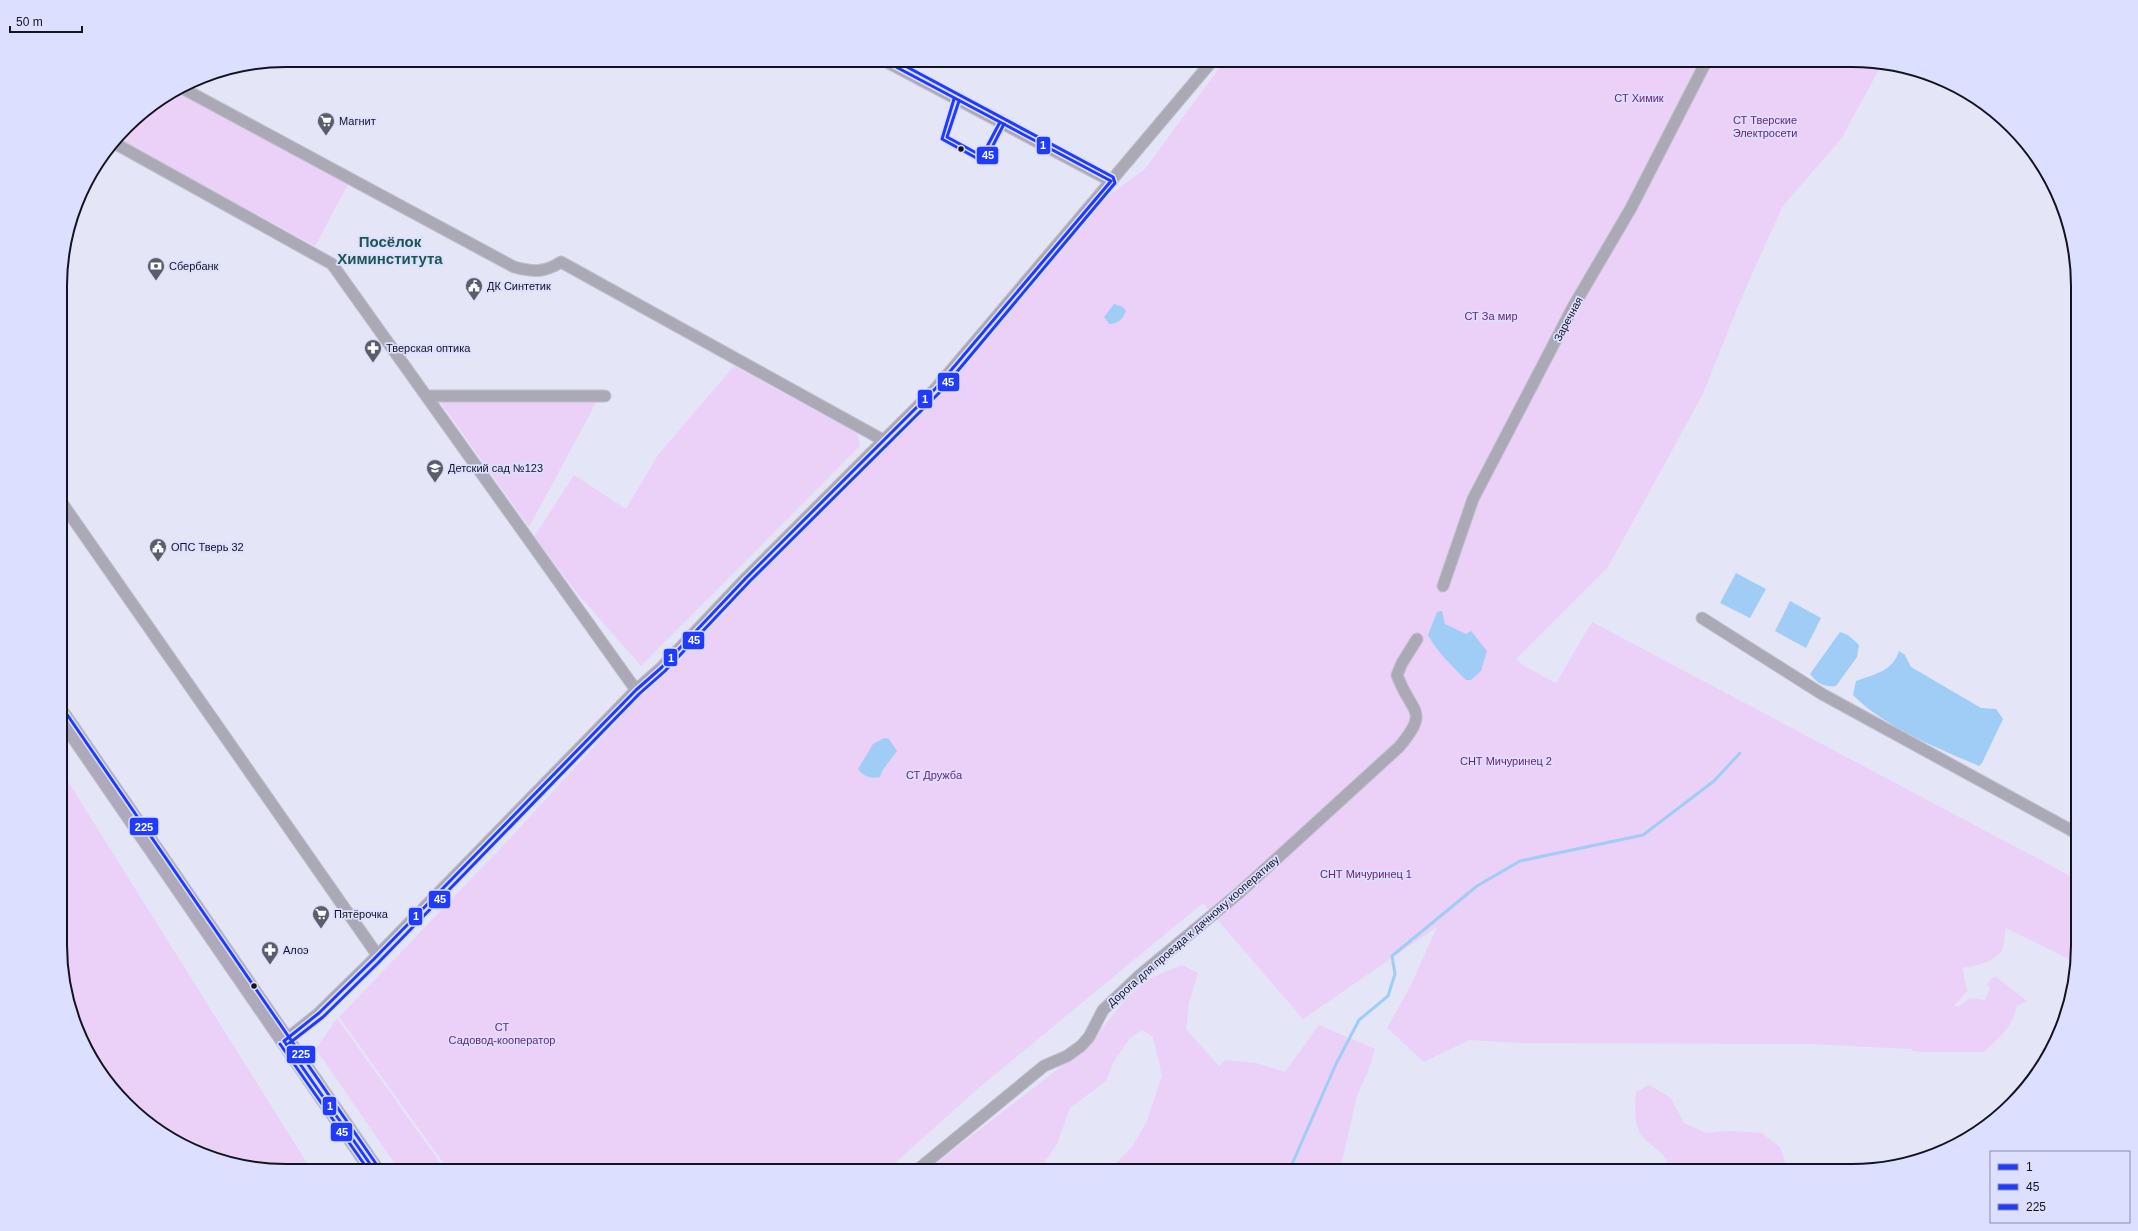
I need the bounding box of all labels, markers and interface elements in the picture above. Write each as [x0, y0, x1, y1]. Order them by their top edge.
scale bar [10, 8, 82, 34]
text: 50 m [16, 15, 43, 29]
park label: СТ Химик [1614, 92, 1664, 104]
supermarket icon: Магнит [316, 111, 336, 136]
park label: СТ Тверские Электросети [1733, 114, 1797, 139]
place label: Магнит [339, 115, 376, 127]
line badge: 1 [1036, 136, 1051, 155]
text: 1 [1040, 139, 1046, 151]
unlabelled marker [956, 144, 966, 154]
line badge: 45 [976, 146, 999, 165]
text: 45 [982, 149, 994, 161]
district label: Посёлок Химинститута [337, 233, 443, 267]
bank icon: Сбербанк [146, 256, 166, 281]
place label: Сбербанк [169, 260, 219, 272]
public building icon: ДК Синтетик [464, 276, 484, 301]
place label: ДК Синтетик [487, 280, 551, 292]
street label: Заречная [1551, 295, 1585, 343]
park label: СТ За мир [1465, 310, 1518, 322]
pharmacy icon: Тверская оптика [363, 338, 383, 363]
place label: Тверская оптика [386, 342, 471, 354]
line badge: 45 [937, 372, 960, 392]
text: 45 [942, 376, 954, 388]
line badge: 1 [917, 389, 933, 409]
text: 1 [922, 393, 928, 405]
school or university icon: Детский сад №123 [425, 458, 445, 483]
place label: Детский сад №123 [448, 462, 543, 474]
public building icon: ОПС Тверь 32 [148, 537, 168, 562]
place label: ОПС Тверь 32 [171, 541, 244, 553]
line badge: 45 [682, 631, 705, 650]
text: 45 [688, 634, 700, 646]
line badge: 1 [663, 648, 678, 667]
text: 1 [668, 652, 674, 664]
park label: СНТ Мичуринец 2 [1460, 755, 1552, 767]
park label: СТ Дружба [906, 769, 963, 781]
line badge: 225 [129, 817, 159, 836]
text: 225 [135, 821, 153, 833]
street label: Дорога для проезда к дачному кооперативу [1105, 853, 1281, 1009]
park label: СНТ Мичуринец 1 [1320, 868, 1412, 880]
line badge: 45 [428, 890, 451, 909]
text: 45 [434, 893, 446, 905]
supermarket icon: Пятёрочка [311, 904, 331, 929]
line badge: 1 [408, 907, 423, 926]
place label: Пятёрочка [334, 908, 389, 920]
text: 1 [413, 910, 419, 922]
pharmacy icon: Алоэ [260, 940, 280, 965]
place label: Алоэ [283, 944, 309, 956]
unlabelled marker [249, 981, 259, 991]
park label: СТ Садовод-кооператор [449, 1021, 555, 1046]
line badge: 225 [286, 1045, 316, 1064]
text: 225 [292, 1048, 310, 1060]
line badge: 1 [322, 1096, 337, 1116]
text: 1 [327, 1100, 333, 1112]
line badge: 45 [330, 1122, 353, 1142]
text: 45 [336, 1126, 348, 1138]
legend [1990, 1151, 2130, 1223]
text: 1 [2026, 1160, 2033, 1174]
text: 45 [2026, 1180, 2040, 1194]
text: 225 [2026, 1200, 2046, 1214]

